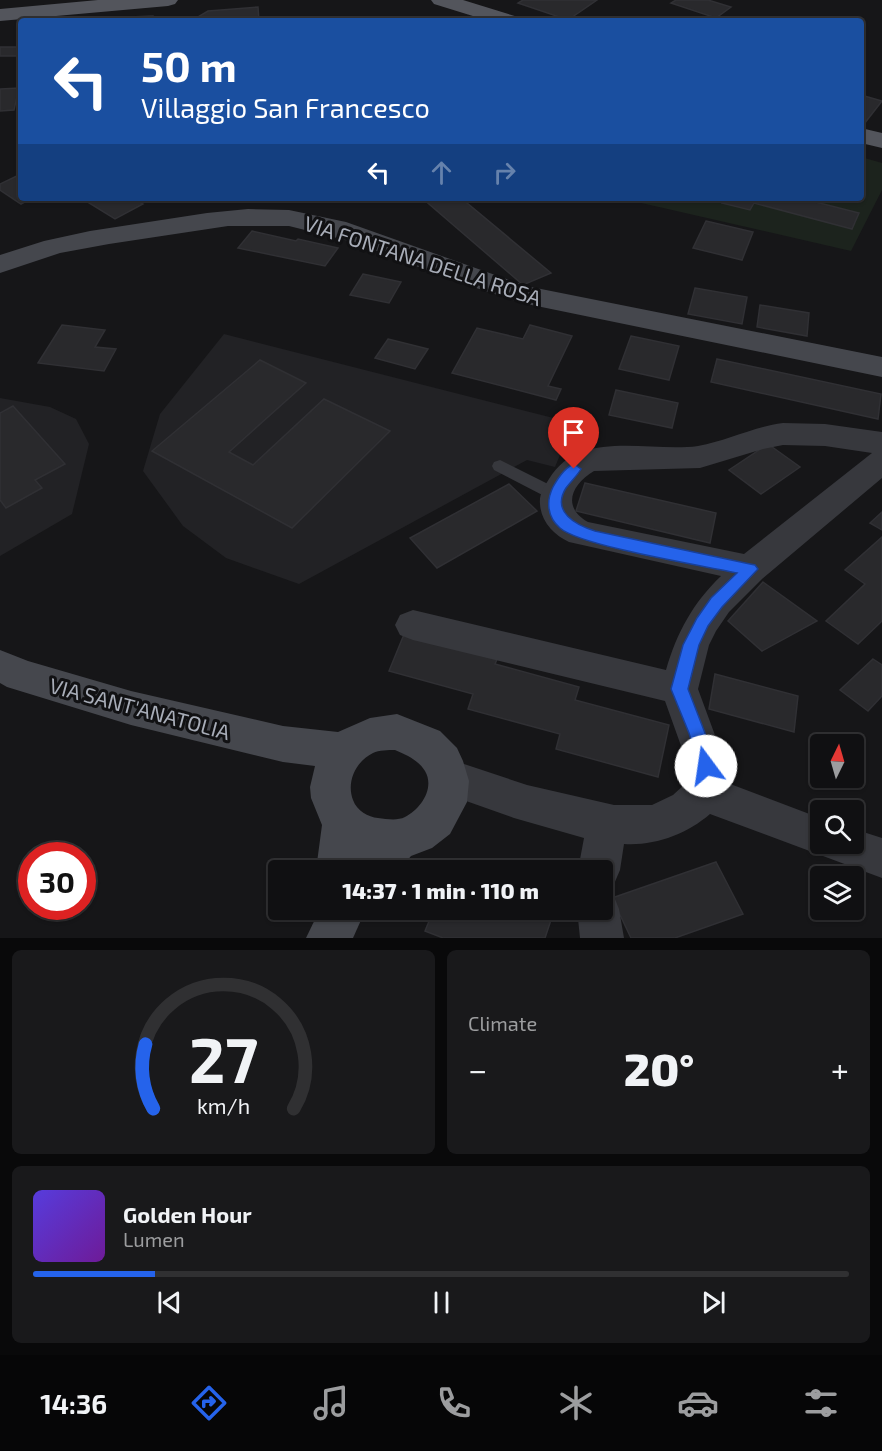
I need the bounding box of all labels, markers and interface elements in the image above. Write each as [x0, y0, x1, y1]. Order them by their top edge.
text: 50 m [141, 40, 237, 90]
icon: left [42, 42, 120, 120]
text: Villaggio San Francesco [141, 91, 430, 123]
icon: left [362, 156, 395, 189]
icon: ahead [425, 156, 458, 189]
icon: right [488, 156, 521, 189]
street label: VIA FONTANA DELLA ROSA [301, 210, 545, 310]
pin [548, 407, 599, 469]
icon: arrive [557, 416, 590, 449]
street label: VIA SANT'ANATOLIA [47, 672, 233, 744]
position arrow [674, 734, 738, 798]
north arrow [810, 734, 864, 788]
map controls [810, 734, 864, 920]
button: search [810, 800, 864, 854]
speed limit sign: 30 [18, 842, 96, 920]
button: layers [810, 866, 864, 920]
text: 14:37 · 1 min · 110 m [342, 877, 539, 903]
text: Climate [468, 1011, 537, 1035]
text: 27 [189, 1021, 258, 1096]
text: 20° [624, 1041, 694, 1095]
text: − [468, 1049, 487, 1089]
text: + [831, 1049, 849, 1089]
text: km/h [197, 1093, 250, 1118]
text: Golden Hour [123, 1201, 252, 1227]
text: Lumen [123, 1227, 185, 1251]
icon: previous [153, 1286, 186, 1319]
icon: pause [425, 1286, 458, 1319]
icon: next [697, 1286, 730, 1319]
icon: directions [188, 1382, 230, 1424]
icon: music [310, 1382, 352, 1424]
icon: phone [433, 1382, 475, 1424]
icon: climate [555, 1382, 597, 1424]
icon: car [677, 1382, 719, 1424]
icon: filters [800, 1382, 842, 1424]
text: 14:36 [40, 1387, 107, 1419]

